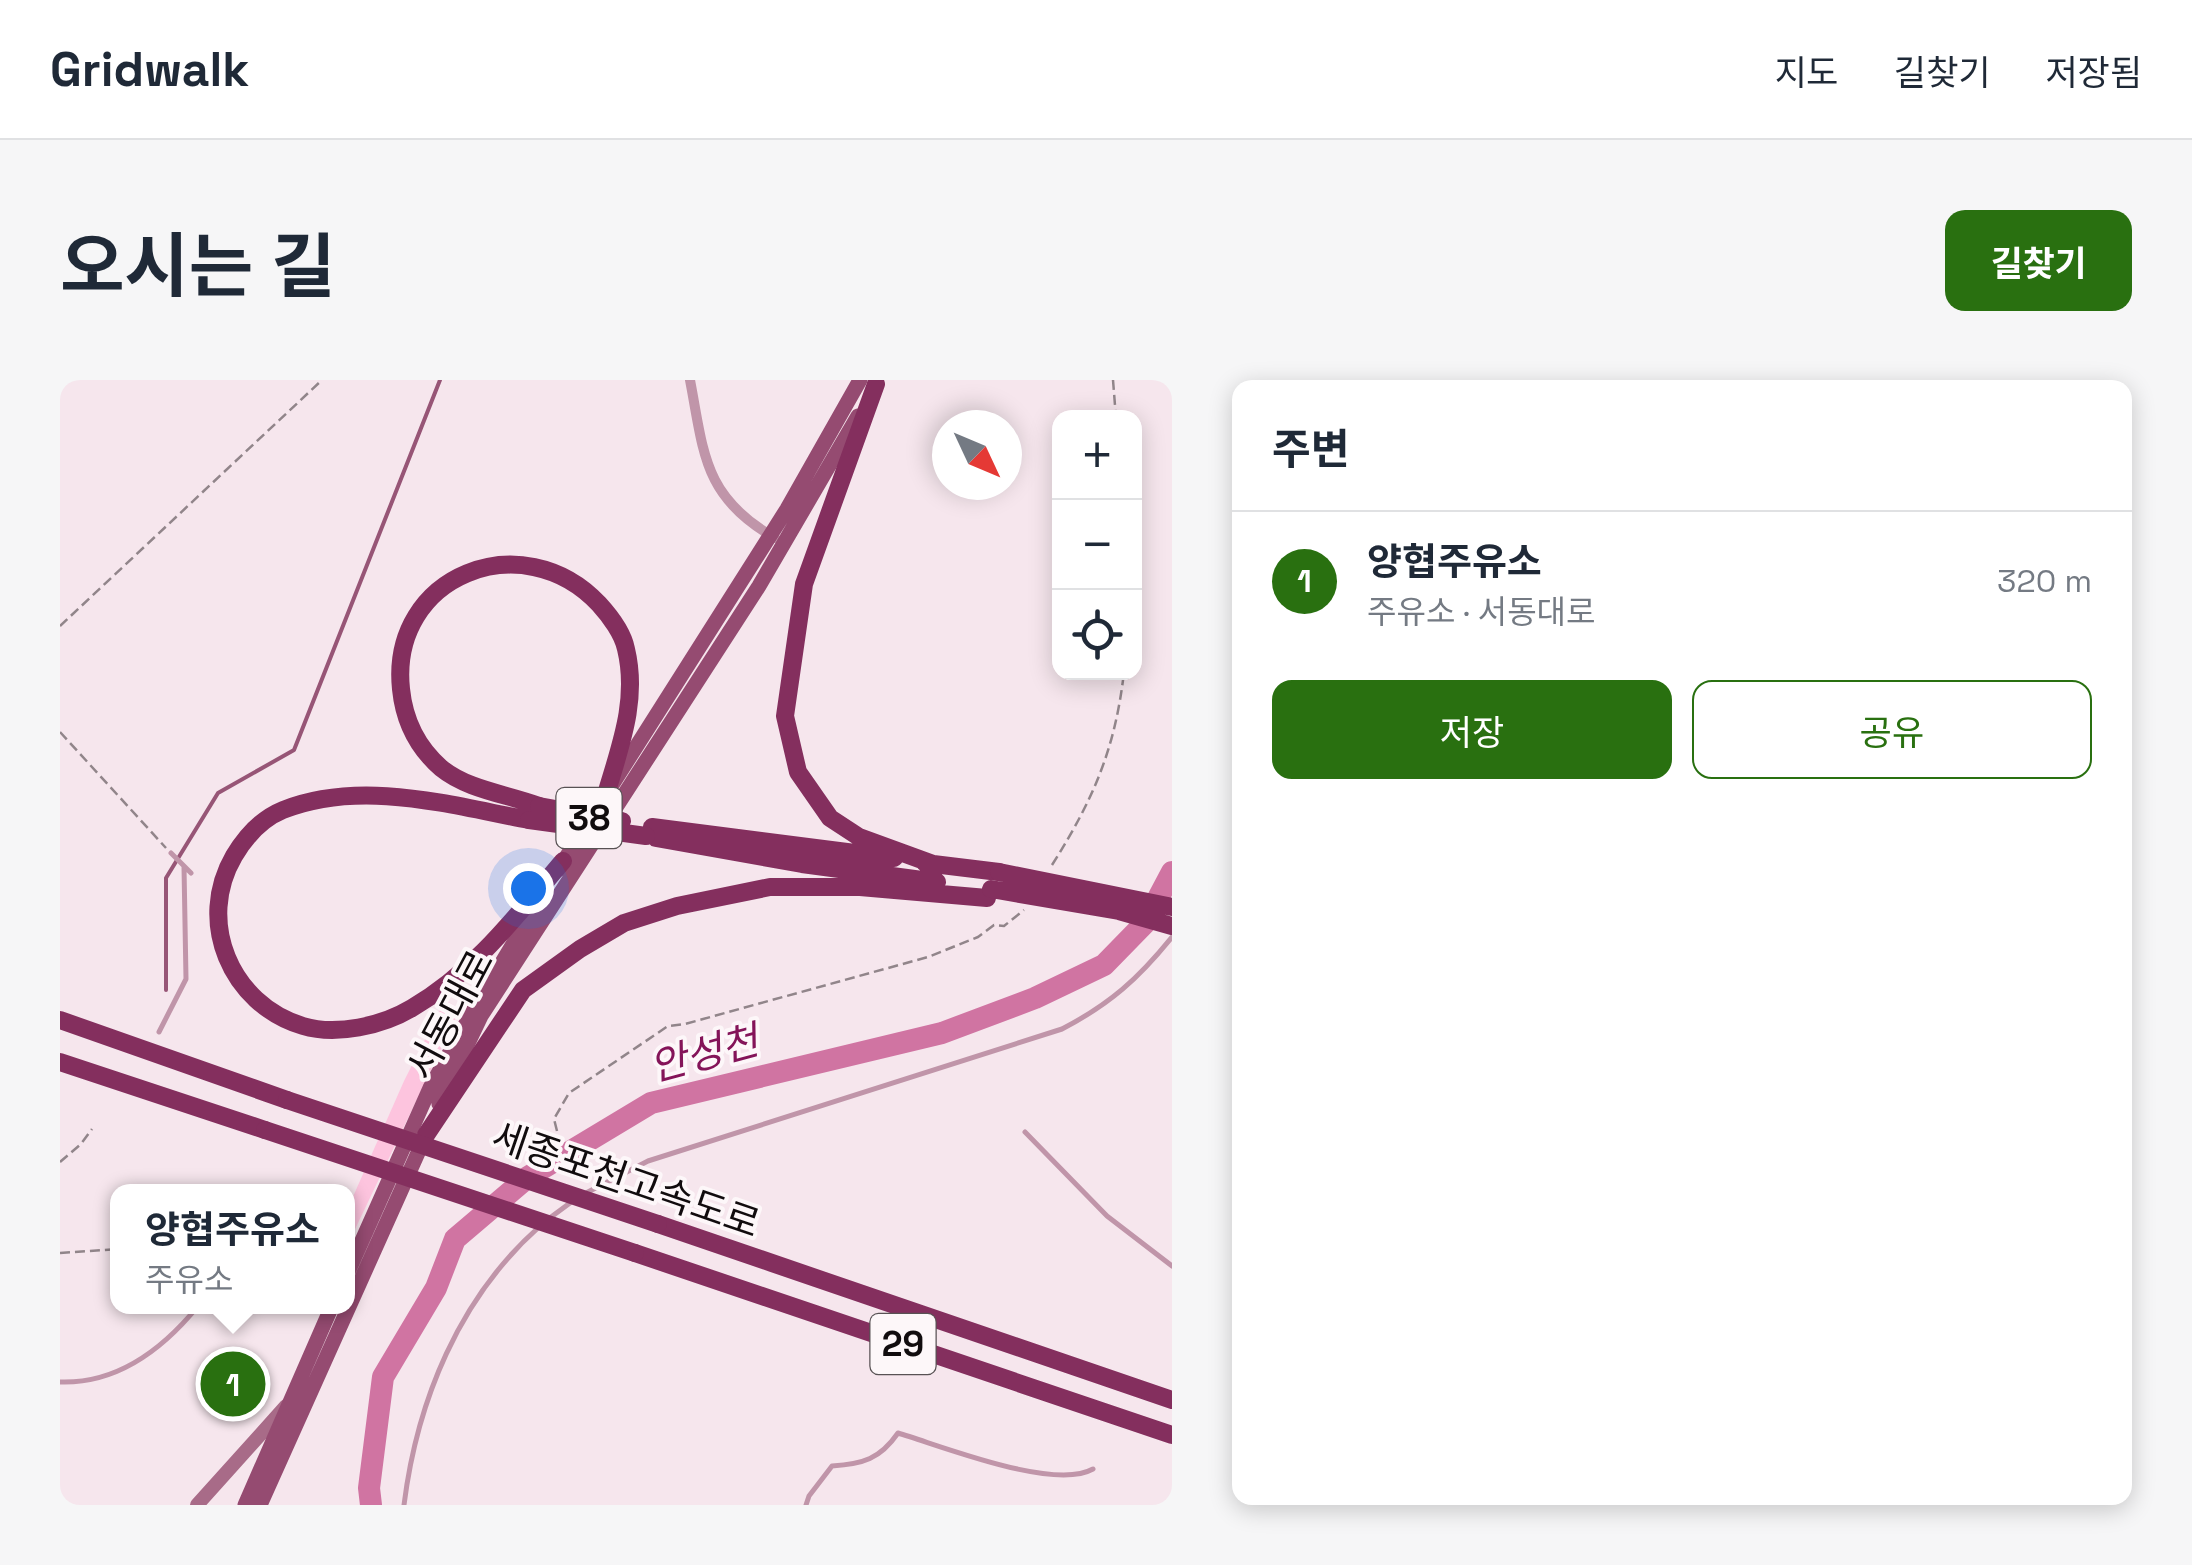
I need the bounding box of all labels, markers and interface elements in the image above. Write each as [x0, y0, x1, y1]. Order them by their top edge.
text: Gridwalk [50, 39, 249, 100]
text: 지도 [1774, 51, 1839, 95]
text: 길찾기 [1894, 51, 1990, 95]
text: 저장됨 [2045, 51, 2142, 95]
button: 길찾기 [1945, 210, 2132, 311]
text: 오시는 길 [60, 222, 335, 311]
north arrow [932, 410, 1022, 500]
map controls [1052, 410, 1142, 680]
button: + [1052, 410, 1142, 500]
text: 주변 [1272, 423, 1349, 476]
button: − [1052, 500, 1142, 590]
text: 양협주유소 [1367, 538, 1542, 586]
text: 1 [1297, 561, 1312, 601]
text: 320 m [1997, 561, 2092, 601]
button: locate [1052, 590, 1142, 680]
text: 주유소 · 서동대로 [1367, 592, 1596, 632]
button: 저장 [1272, 680, 1672, 779]
button: 공유 [1692, 680, 2092, 779]
road number: 38 [556, 788, 622, 848]
your location [503, 863, 554, 914]
street label: 서동대로 [396, 942, 504, 1088]
water label: 안성천 [644, 1014, 768, 1093]
street label: 세종포천고속도로 [486, 1112, 766, 1248]
popup [110, 1184, 355, 1314]
text: 양협주유소 [145, 1206, 320, 1254]
text: 주유소 [145, 1260, 233, 1300]
road number: 29 [870, 1314, 936, 1374]
pin: 1 [200, 1346, 266, 1422]

